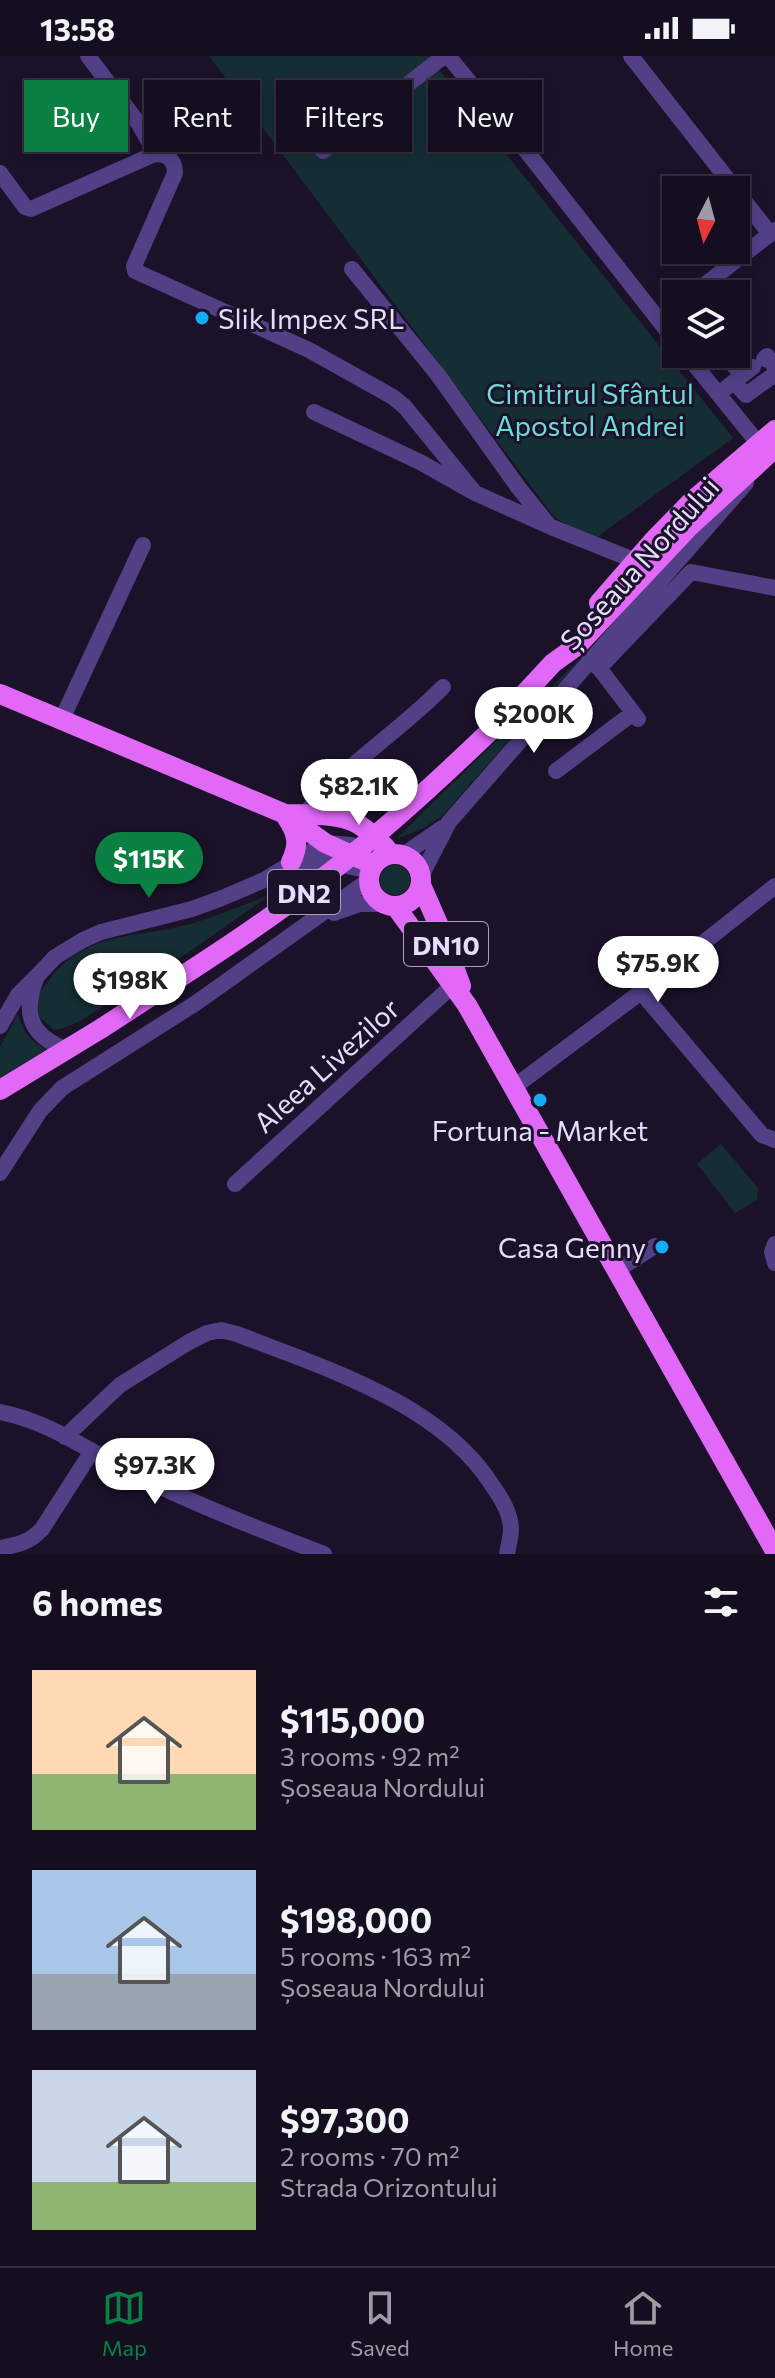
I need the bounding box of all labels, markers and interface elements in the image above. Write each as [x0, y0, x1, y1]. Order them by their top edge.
text: 13:58 [40, 10, 115, 47]
chip: Buy [24, 80, 128, 152]
chip: Rent [144, 80, 260, 152]
chip: Filters [276, 80, 412, 152]
chip: New [428, 80, 542, 152]
north arrow [662, 176, 750, 264]
map controls [662, 176, 750, 368]
button: layers [662, 280, 750, 368]
place label: Slik Impex SRL [218, 301, 404, 335]
marker: Slik Impex SRL [193, 309, 211, 327]
park label: Cimitirul Sfântul Apostol Andrei [486, 376, 694, 442]
street label: Șoseaua Nordului [552, 470, 727, 658]
pin: $200K [478, 687, 590, 755]
text: $200K [493, 697, 575, 728]
pin: $82.1K [294, 759, 424, 827]
text: $82.1K [319, 769, 399, 800]
pin: $115K [93, 832, 205, 900]
text: $115K [113, 842, 185, 873]
road number: DN2 [268, 870, 340, 914]
road number: DN10 [404, 922, 488, 966]
pin: $75.9K [593, 936, 723, 1004]
text: $75.9K [616, 946, 700, 977]
pin: $198K [74, 953, 186, 1021]
text: $198K [92, 963, 169, 994]
street label: Aleea Livezilor [246, 991, 406, 1139]
marker: Fortuna - Market [531, 1091, 549, 1109]
place label: Fortuna - Market [432, 1113, 648, 1147]
place label: Casa Genny [498, 1230, 646, 1264]
marker: Casa Genny [653, 1238, 671, 1256]
pin: $97.3K [90, 1438, 220, 1506]
text: $97.3K [113, 1448, 197, 1479]
icon: filters [699, 1580, 743, 1624]
text: 6 homes [32, 1581, 163, 1623]
text: $115,000 [280, 1698, 425, 1740]
icon: home [96, 1702, 192, 1798]
text: 3 rooms · 92 m² [280, 1740, 460, 1771]
text: Șoseaua Nordului [280, 1771, 485, 1802]
text: $198,000 [280, 1898, 432, 1940]
icon: home [96, 1902, 192, 1998]
text: 5 rooms · 163 m² [280, 1940, 471, 1971]
text: Șoseaua Nordului [280, 1971, 485, 2002]
text: $97,300 [280, 2098, 410, 2140]
icon: home [96, 2102, 192, 2198]
text: 2 rooms · 70 m² [280, 2140, 460, 2171]
text: Strada Orizontului [280, 2171, 498, 2202]
tab: Map [102, 2286, 147, 2361]
tab: Saved [350, 2286, 410, 2361]
tab: Home [613, 2286, 673, 2361]

